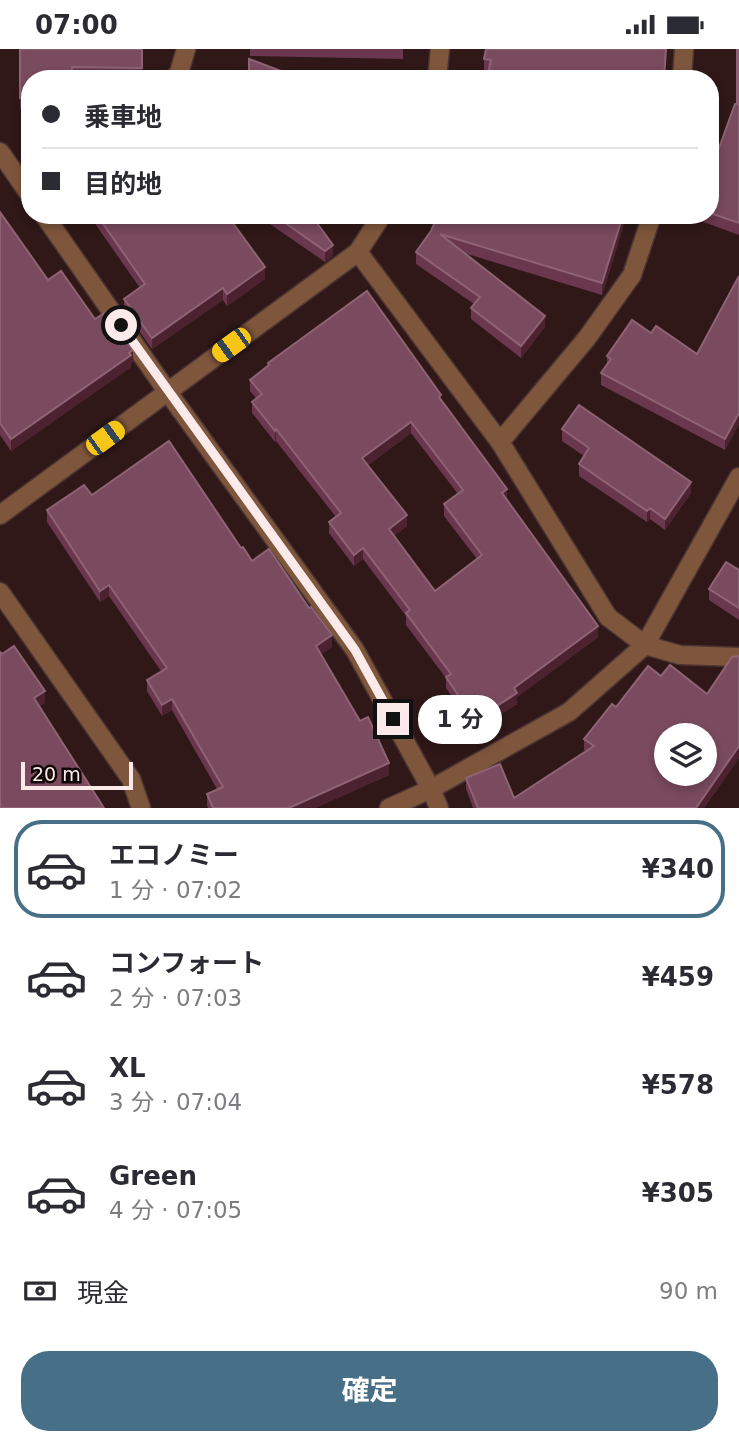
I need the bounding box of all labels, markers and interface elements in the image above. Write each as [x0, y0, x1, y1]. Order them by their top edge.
text: 07:00 [35, 10, 118, 40]
text: 乗車地 [84, 102, 162, 132]
text: 目的地 [84, 169, 162, 199]
route start [105, 309, 137, 341]
car [208, 324, 255, 366]
car [82, 417, 129, 459]
callout: 1 分 [418, 695, 502, 743]
route end [377, 703, 409, 735]
text: 1 分 [436, 706, 484, 732]
map controls [654, 723, 717, 786]
button: layers [654, 723, 717, 786]
scale bar [21, 759, 133, 791]
text: 20 m [32, 763, 81, 785]
icon: car [25, 838, 88, 901]
text: エコノミー [109, 840, 239, 870]
text: ¥340 [642, 854, 714, 884]
text: 1 分 · 07:02 [109, 877, 242, 903]
icon: car [25, 946, 88, 1009]
text: コンフォート [109, 948, 264, 978]
text: ¥459 [642, 962, 714, 992]
text: 2 分 · 07:03 [109, 985, 242, 1011]
text: XL [109, 1053, 146, 1083]
icon: car [25, 1054, 88, 1117]
text: ¥578 [642, 1070, 714, 1100]
text: 3 分 · 07:04 [109, 1089, 242, 1115]
text: Green [109, 1161, 197, 1191]
icon: car [25, 1162, 88, 1225]
text: ¥305 [642, 1178, 714, 1208]
text: 4 分 · 07:05 [109, 1197, 242, 1223]
icon: cash [21, 1272, 59, 1310]
text: 現金 [77, 1278, 129, 1308]
text: 90 m [659, 1278, 718, 1304]
button: 確定 [21, 1351, 718, 1431]

